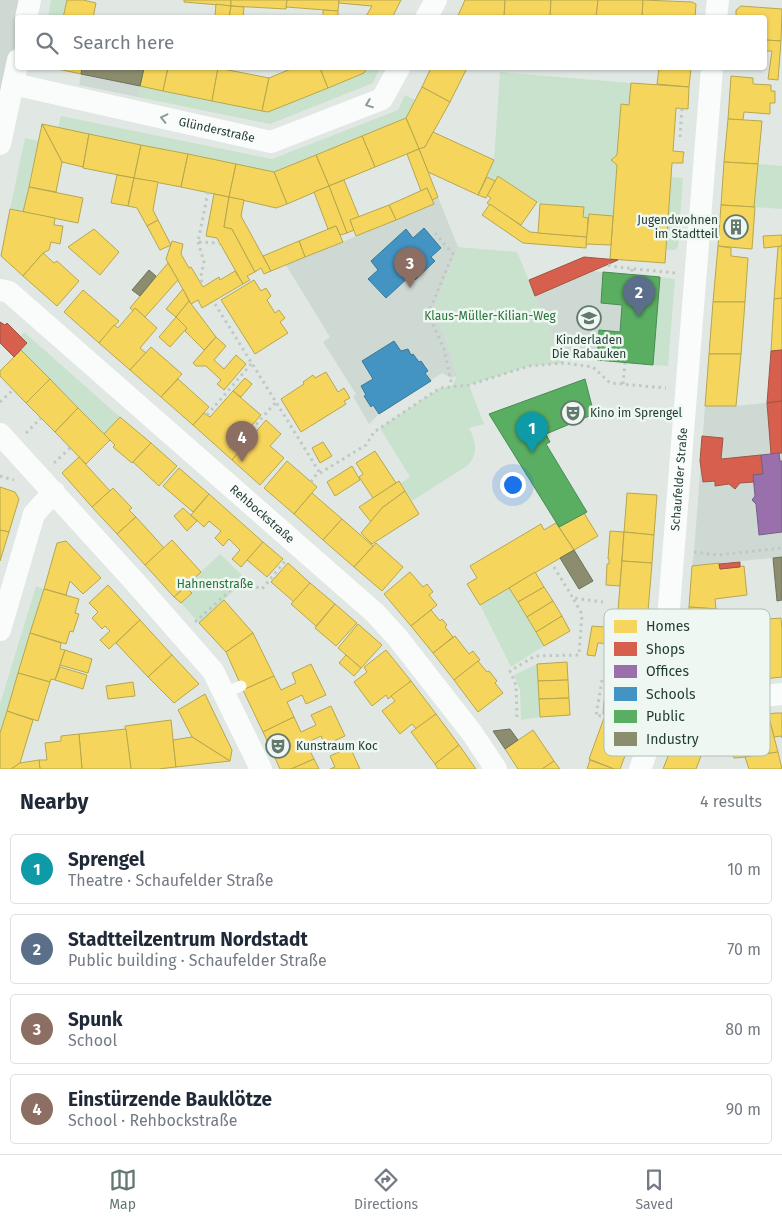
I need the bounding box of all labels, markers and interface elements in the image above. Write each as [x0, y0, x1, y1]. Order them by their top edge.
search box [15, 15, 767, 70]
icon: search [33, 29, 61, 57]
text: Search here [73, 31, 174, 54]
one-way arrow [366, 98, 374, 108]
one-way arrow [160, 113, 169, 124]
street label: Glünderstraße [177, 114, 256, 145]
place label: Jugendwohnen im Stadtteil [637, 213, 718, 241]
building icon: Jugendwohnen im Stadtteil [723, 214, 749, 240]
pin: 3 [394, 247, 426, 288]
pin: 2 [623, 276, 655, 317]
school or university icon: Kinderladen Die Rabauken [576, 305, 602, 331]
park label: Klaus-Müller-Kilian-Weg [424, 309, 557, 323]
place label: Kinderladen Die Rabauken [552, 333, 626, 361]
theatre icon: Kino im Sprengel [560, 400, 586, 426]
place label: Kino im Sprengel [590, 406, 683, 420]
pin: 1 [516, 412, 548, 453]
pin: 4 [226, 421, 258, 462]
street label: Schaufelder Straße [668, 427, 690, 532]
your location [500, 472, 526, 498]
street label: Rehbockstraße [227, 482, 297, 546]
park label: Hahnenstraße [177, 577, 253, 591]
legend [604, 609, 770, 756]
text: Homes [646, 618, 690, 635]
text: Shops [646, 641, 685, 658]
text: Offices [646, 663, 689, 680]
text: Schools [646, 686, 696, 703]
text: Public [646, 708, 685, 725]
text: Industry [646, 731, 699, 748]
theatre icon: Kunstraum Koc [265, 733, 291, 759]
place label: Kunstraum Koc [296, 739, 378, 753]
text: Nearby [20, 789, 88, 815]
text: 4 results [700, 792, 762, 811]
text: Sprengel [68, 848, 145, 871]
text: 1 [33, 860, 41, 879]
text: 10 m [727, 860, 761, 879]
text: Theatre · Schaufelder Straße [68, 871, 273, 890]
text: Stadtteilzentrum Nordstadt [68, 928, 308, 951]
text: 2 [33, 940, 41, 959]
text: 70 m [727, 940, 761, 959]
text: Public building · Schaufelder Straße [68, 951, 327, 970]
text: Spunk [68, 1008, 123, 1031]
text: 3 [33, 1020, 41, 1039]
text: 80 m [725, 1020, 761, 1039]
text: School [68, 1031, 117, 1050]
text: Einstürzende Bauklötze [68, 1088, 272, 1111]
text: 4 [32, 1100, 42, 1119]
text: 90 m [726, 1100, 761, 1119]
text: School · Rehbockstraße [68, 1111, 237, 1130]
tab: Map [109, 1166, 137, 1213]
tab: Directions [354, 1166, 418, 1213]
tab: Saved [635, 1166, 673, 1213]

